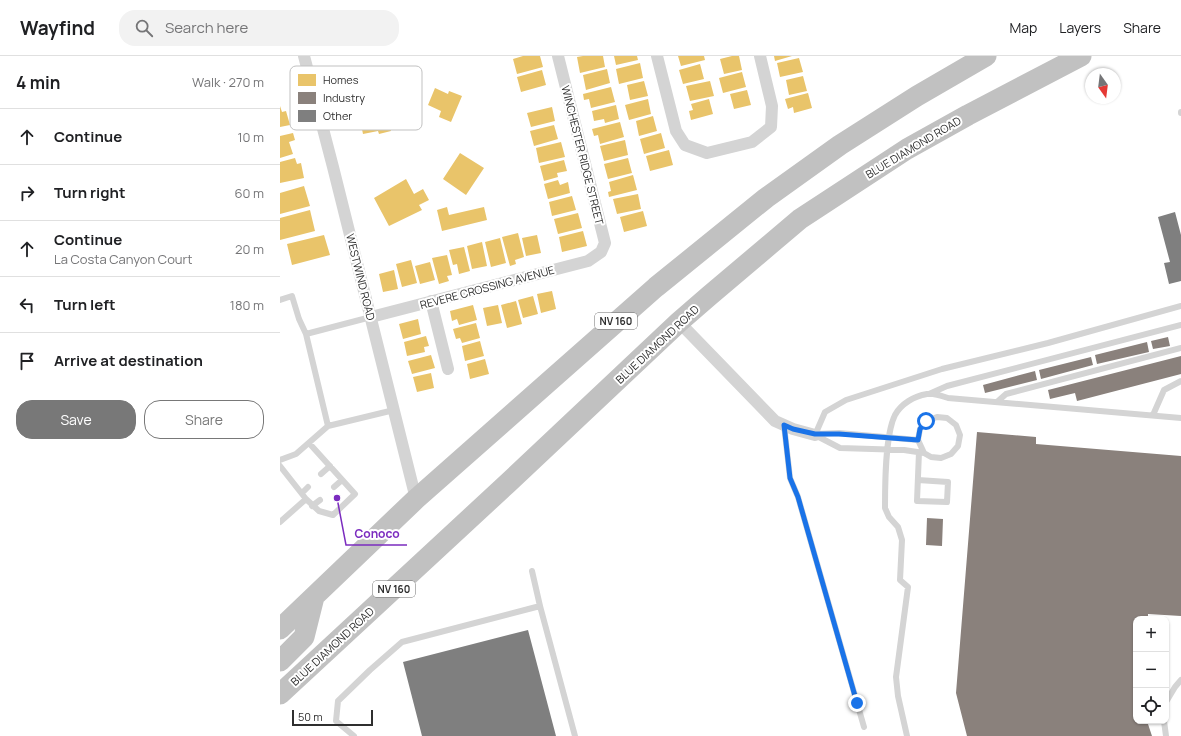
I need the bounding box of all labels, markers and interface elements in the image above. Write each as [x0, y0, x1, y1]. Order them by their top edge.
search box [119, 10, 399, 46]
text: Wayfind [20, 15, 95, 41]
icon: search [133, 17, 155, 39]
text: Search here [165, 17, 248, 38]
text: Map [1009, 18, 1037, 37]
text: Layers [1059, 18, 1101, 37]
text: Share [1123, 18, 1161, 37]
legend [290, 66, 422, 130]
north arrow [1085, 68, 1121, 104]
text: 4 min [16, 71, 60, 94]
text: Homes [323, 72, 359, 87]
text: Walk · 270 m [192, 73, 264, 91]
street label: WINCHESTER RIDGE STREET [558, 84, 608, 227]
text: Industry [323, 90, 365, 105]
text: Other [323, 108, 352, 123]
street label: BLUE DIAMOND ROAD [862, 113, 964, 181]
icon: ahead [16, 126, 38, 148]
text: Continue [54, 126, 122, 147]
text: 10 m [237, 128, 264, 146]
icon: right [16, 182, 38, 204]
text: Turn right [54, 182, 125, 203]
text: 60 m [234, 184, 264, 202]
text: Continue [54, 229, 122, 250]
street label: WESTWIND ROAD [343, 232, 379, 322]
icon: ahead [16, 238, 38, 260]
text: 20 m [235, 240, 264, 258]
text: La Costa Canyon Court [54, 250, 192, 268]
street label: REVERE CROSSING AVENUE [418, 262, 556, 312]
icon: left [16, 294, 38, 316]
text: Turn left [54, 294, 116, 315]
text: 180 m [230, 296, 264, 314]
street label: BLUE DIAMOND ROAD [612, 301, 702, 387]
road number: NV 160 [595, 313, 637, 329]
icon: arrive [16, 350, 38, 372]
text: Arrive at destination [54, 350, 203, 371]
button: Save [16, 400, 136, 439]
button: Share [144, 400, 264, 439]
route start [917, 412, 935, 430]
callout: Conoco [346, 521, 407, 545]
text: Conoco [354, 525, 400, 542]
road number: NV 160 [373, 581, 415, 597]
street label: BLUE DIAMOND ROAD [287, 603, 377, 689]
map controls [1133, 616, 1169, 724]
button: + [1133, 616, 1169, 652]
button: − [1133, 652, 1169, 688]
button: locate [1133, 688, 1169, 724]
route end [848, 694, 866, 712]
scale bar [292, 708, 373, 727]
text: 50 m [298, 709, 323, 724]

